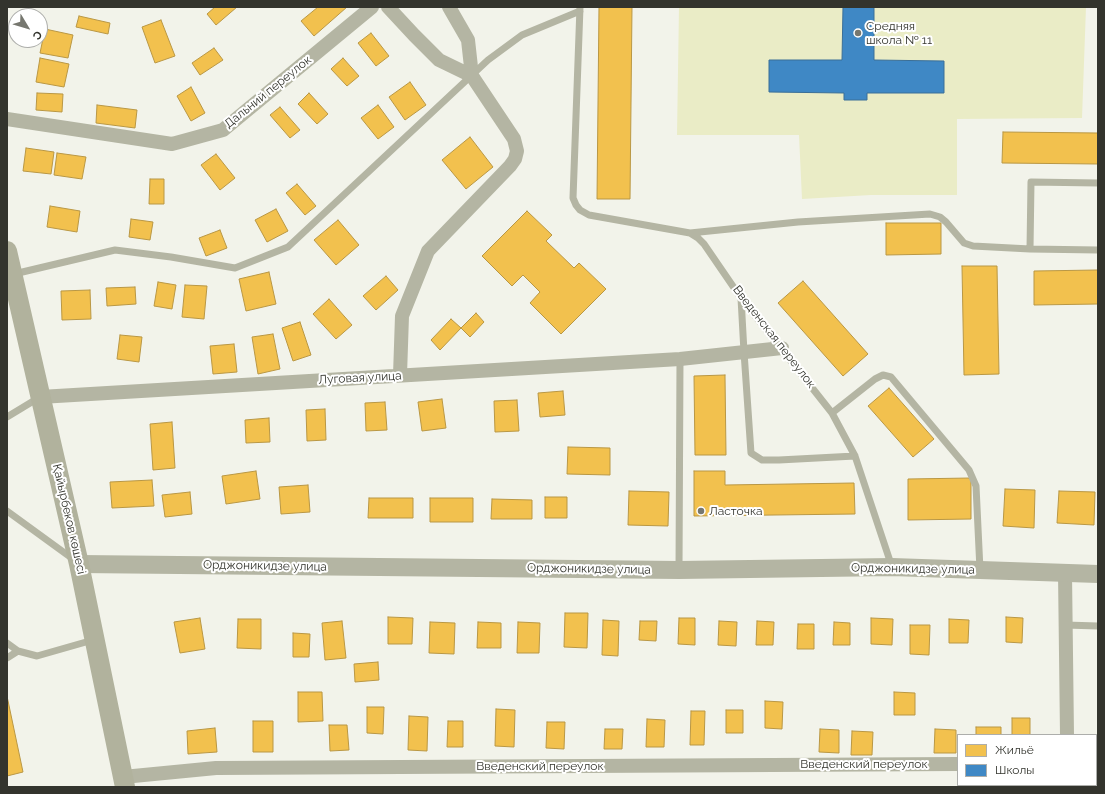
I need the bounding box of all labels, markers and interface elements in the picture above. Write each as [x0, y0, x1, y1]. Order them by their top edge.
north arrow [8, 8, 48, 48]
place label: Средняя школа № 11 [866, 19, 932, 47]
text: С [30, 28, 45, 42]
marker: Средняя школа № 11 [853, 28, 863, 38]
street label: Дальний переулок [222, 53, 314, 131]
street label: Введенская переулок [730, 283, 818, 391]
street label: Луговая улица [318, 369, 402, 387]
street label: Қайырбеков көшесі [49, 462, 89, 576]
place label: Ласточка [709, 504, 763, 518]
marker: Ласточка [696, 506, 706, 516]
street label: Орджоникидзе улица [203, 558, 327, 574]
street label: Орджоникидзе улица [527, 561, 651, 577]
street label: Орджоникидзе улица [851, 561, 975, 577]
legend [957, 734, 1097, 786]
text: Жильё [995, 743, 1034, 757]
street label: Введенский переулок [800, 757, 928, 771]
street label: Введенский переулок [476, 759, 604, 773]
text: Школы [995, 763, 1034, 777]

